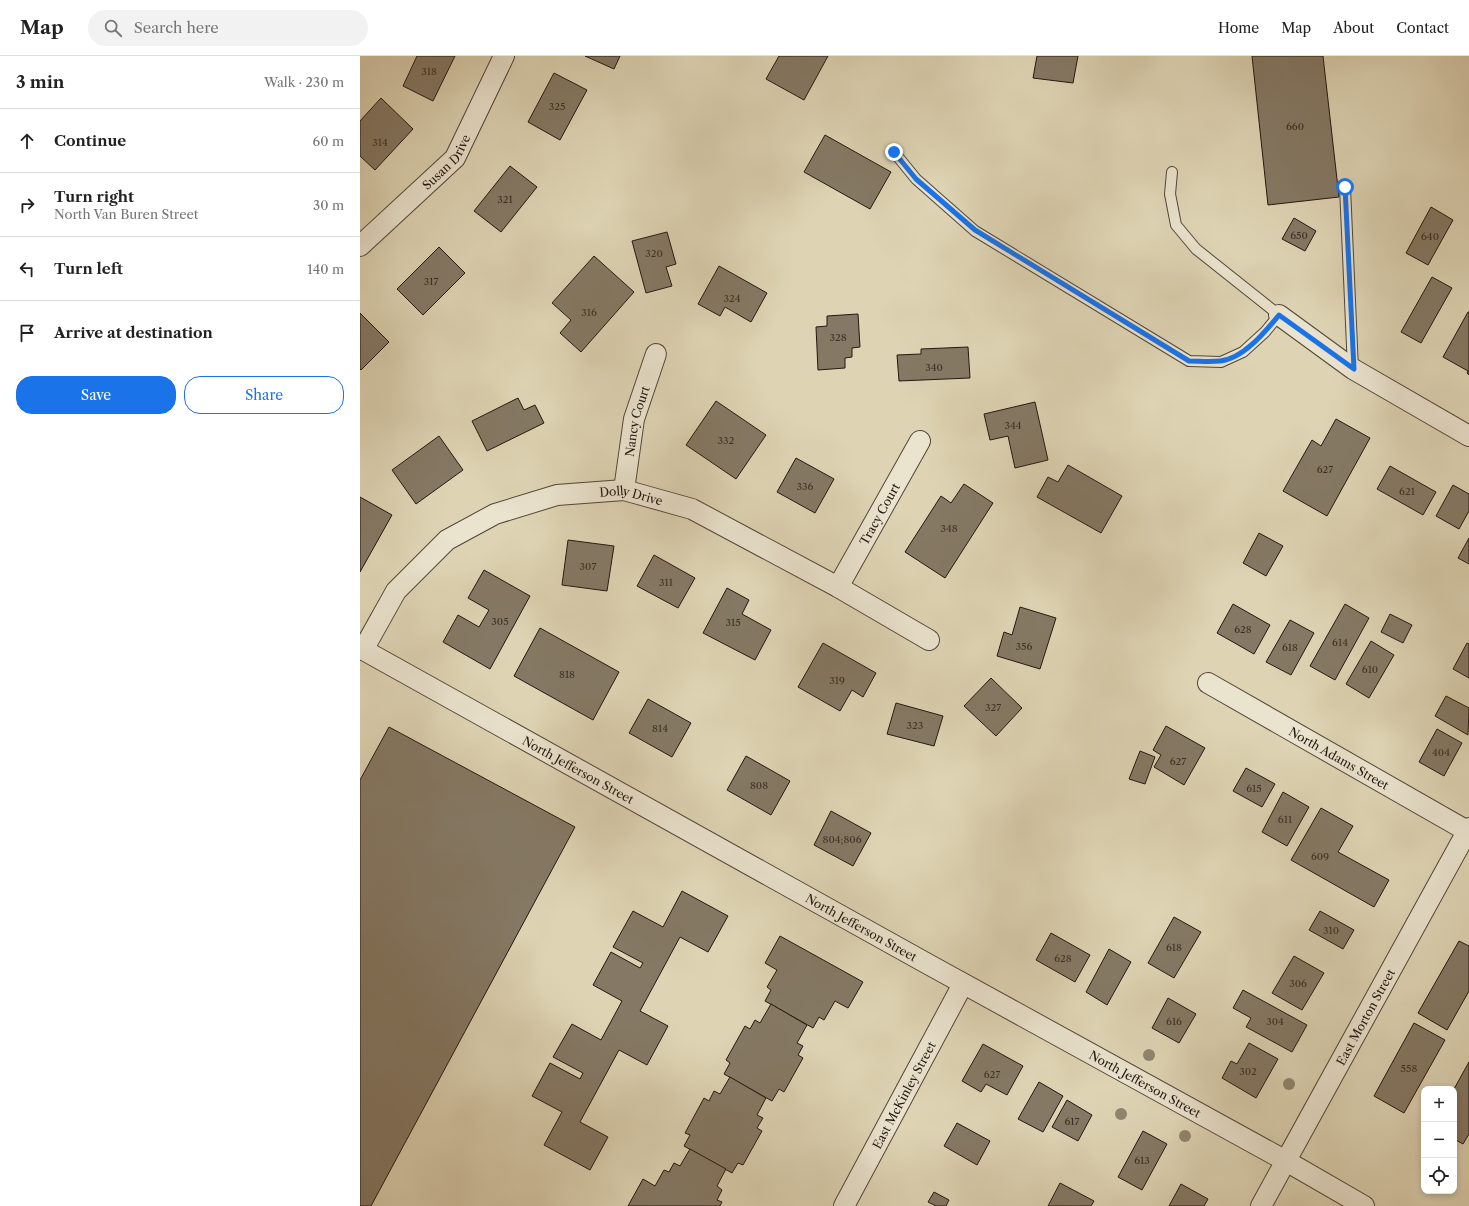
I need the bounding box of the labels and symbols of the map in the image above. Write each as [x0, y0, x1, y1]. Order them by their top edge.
house number: 318 [421, 65, 437, 78]
house number: 325 [549, 100, 565, 113]
house number: 660 [1286, 120, 1304, 133]
street label: Susan Drive [419, 131, 473, 192]
house number: 314 [372, 136, 388, 149]
route end [885, 143, 903, 161]
route start [1336, 178, 1354, 196]
house number: 321 [497, 193, 514, 206]
house number: 650 [1290, 229, 1308, 242]
house number: 640 [1421, 230, 1439, 243]
house number: 320 [645, 247, 663, 260]
house number: 317 [424, 275, 438, 288]
house number: 324 [723, 292, 741, 305]
house number: 316 [581, 306, 597, 319]
house number: 328 [829, 331, 847, 344]
house number: 340 [925, 361, 943, 374]
street label: Nancy Court [621, 383, 652, 458]
house number: 344 [1004, 419, 1022, 432]
house number: 332 [718, 434, 735, 447]
house number: 627 [1317, 463, 1333, 476]
house number: 336 [797, 480, 814, 493]
street label: Tracy Court [856, 480, 903, 547]
street label: Dolly Drive [599, 482, 665, 508]
house number: 621 [1399, 485, 1416, 498]
house number: 348 [940, 522, 958, 535]
house number: 307 [580, 560, 596, 573]
house number: 311 [659, 576, 674, 589]
house number: 305 [491, 615, 509, 628]
house number: 315 [725, 616, 741, 629]
house number: 628 [1234, 623, 1252, 636]
house number: 614 [1332, 636, 1348, 649]
house number: 356 [1016, 640, 1033, 653]
house number: 618 [1282, 641, 1298, 654]
house number: 610 [1362, 663, 1378, 676]
house number: 818 [559, 668, 575, 681]
house number: 319 [829, 674, 845, 687]
house number: 327 [985, 701, 1001, 714]
house number: 323 [907, 719, 923, 732]
house number: 814 [652, 722, 668, 735]
street label: North Adams Street [1287, 723, 1392, 793]
street label: North Jefferson Street [520, 733, 637, 807]
house number: 404 [1432, 746, 1450, 759]
house number: 627 [1170, 755, 1186, 768]
house number: 808 [750, 779, 768, 792]
house number: 615 [1246, 782, 1262, 795]
house number: 611 [1278, 813, 1293, 826]
house number: 804;806 [822, 833, 862, 846]
house number: 609 [1311, 850, 1329, 863]
street label: North Jefferson Street [803, 890, 921, 964]
house number: 310 [1323, 924, 1339, 937]
house number: 618 [1166, 941, 1182, 954]
house number: 628 [1054, 952, 1072, 965]
street label: East Morton Street [1333, 965, 1398, 1068]
house number: 306 [1289, 977, 1307, 990]
house number: 616 [1166, 1015, 1182, 1028]
house number: 304 [1266, 1015, 1284, 1028]
street label: East McKinley Street [869, 1038, 939, 1151]
street label: North Jefferson Street [1087, 1047, 1204, 1121]
house number: 558 [1401, 1062, 1417, 1075]
house number: 302 [1239, 1065, 1257, 1078]
house number: 627 [984, 1068, 1000, 1081]
house number: 617 [1065, 1115, 1080, 1128]
house number: 613 [1134, 1154, 1150, 1167]

